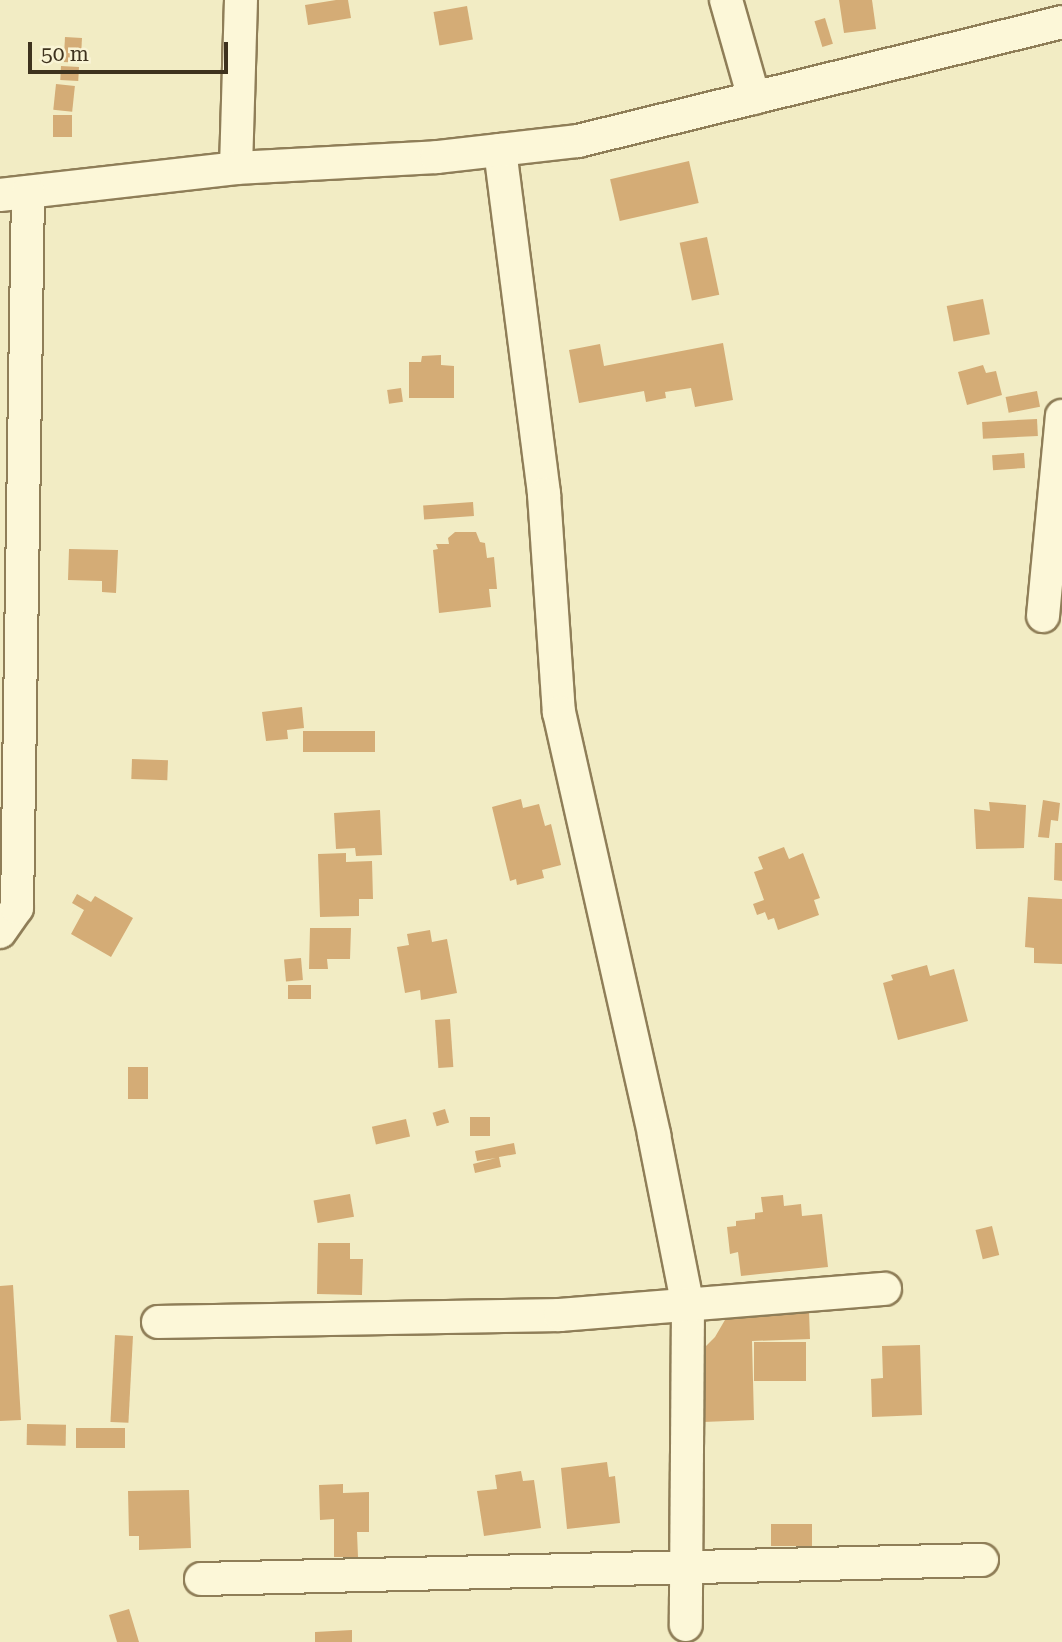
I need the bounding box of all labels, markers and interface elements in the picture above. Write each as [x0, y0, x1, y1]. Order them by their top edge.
scale bar [32, 28, 231, 72]
text: 50 m [41, 42, 89, 66]

